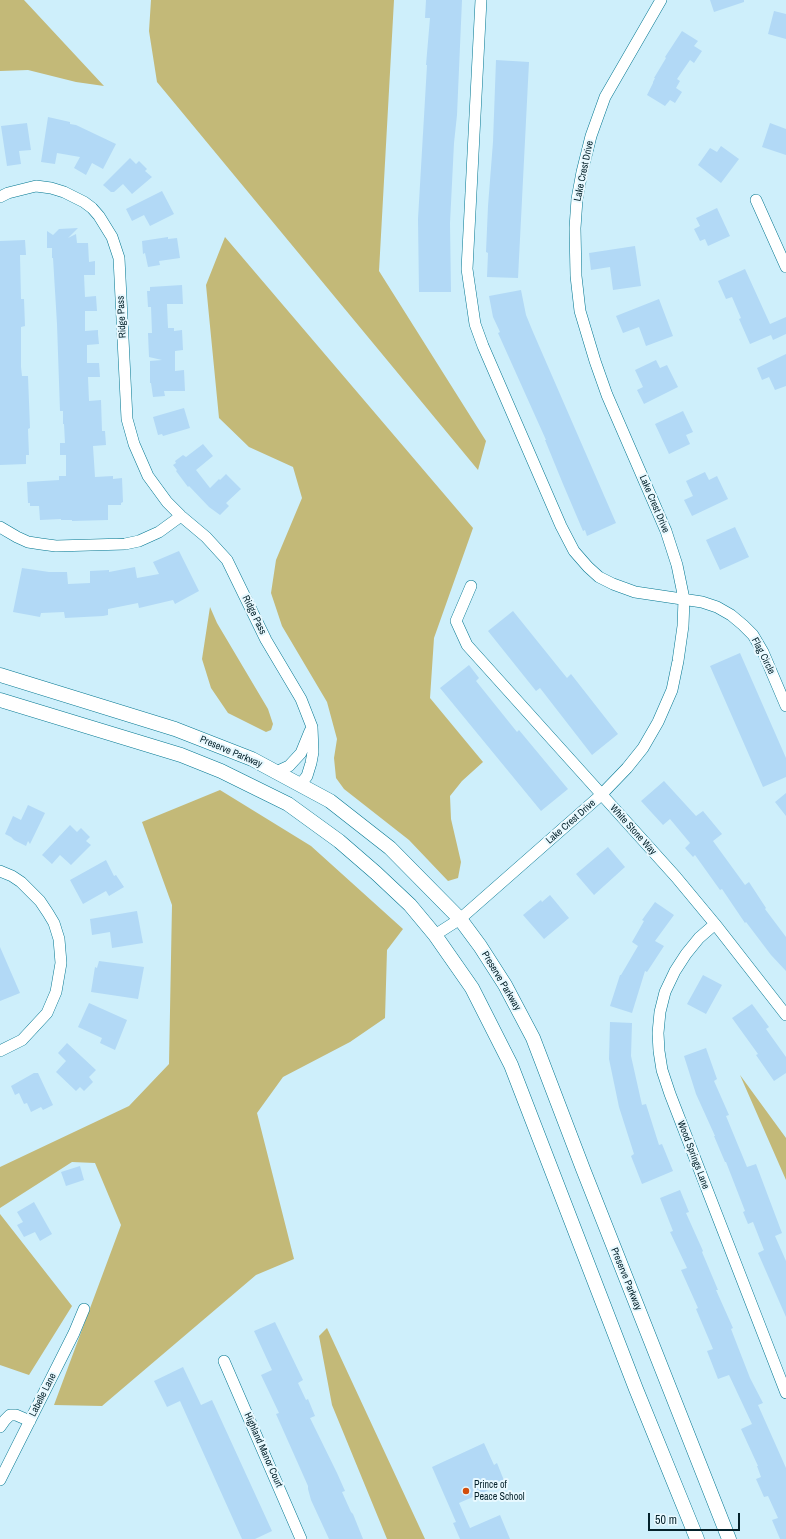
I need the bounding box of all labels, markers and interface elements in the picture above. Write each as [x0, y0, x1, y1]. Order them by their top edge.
street label: Lake Crest Drive [572, 140, 596, 202]
street label: Ridge Pass [115, 296, 129, 338]
street label: Lake Crest Drive [636, 473, 672, 535]
street label: Ridge Pass [239, 593, 269, 637]
street label: Flag Circle [749, 636, 777, 676]
street label: Preserve Parkway [198, 733, 264, 771]
street label: Lake Crest Drive [544, 797, 598, 847]
street label: White Stone Way [607, 802, 659, 858]
street label: Preserve Parkway [479, 949, 523, 1013]
street label: Wood Springs Lane [674, 1119, 712, 1191]
street label: Preserve Parkway [608, 1246, 644, 1312]
street label: Labelle Lane [27, 1371, 59, 1419]
street label: Highland Manor Court [241, 1411, 285, 1489]
place label: Prince of Peace School [474, 1479, 525, 1502]
marker: Prince of Peace School [461, 1486, 471, 1496]
scale bar [650, 1505, 742, 1531]
text: 50 m [655, 1512, 677, 1528]

